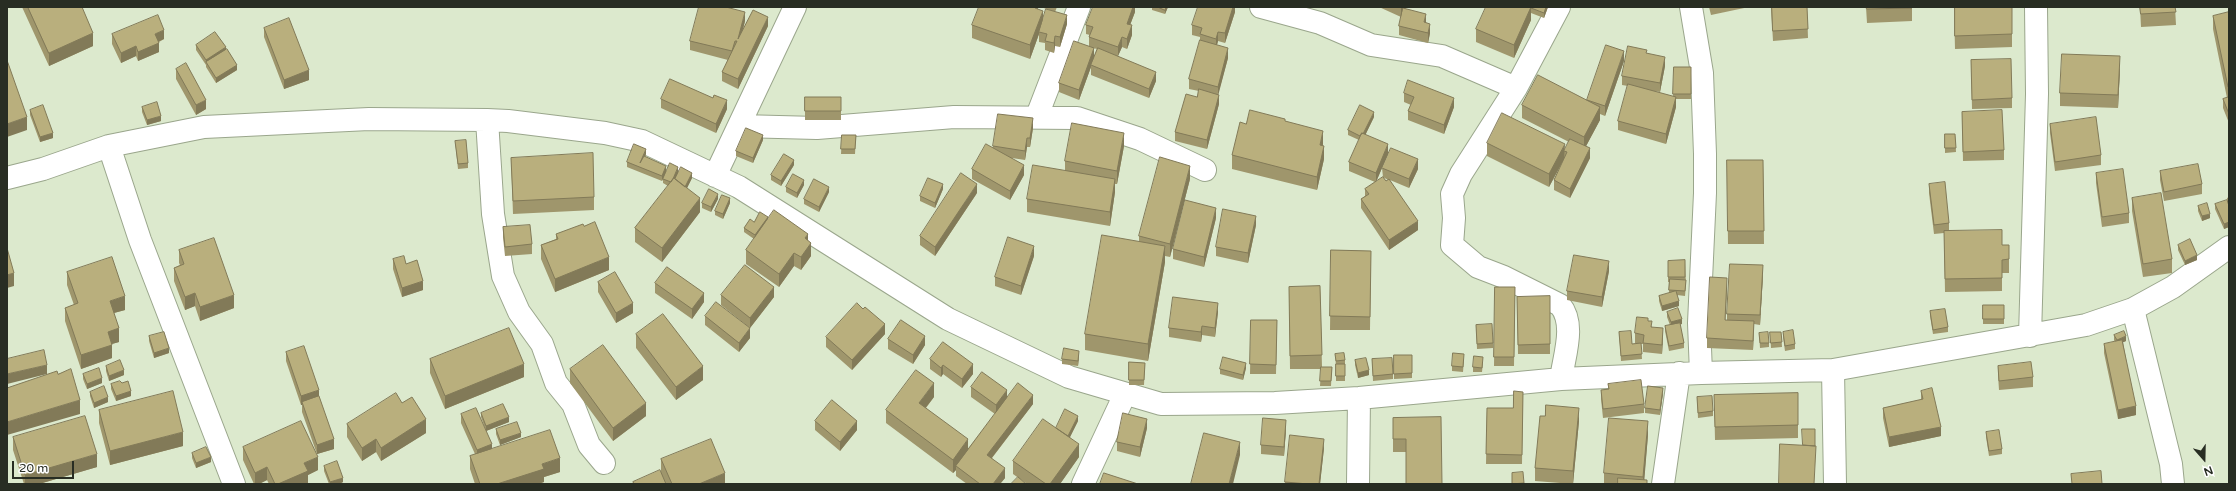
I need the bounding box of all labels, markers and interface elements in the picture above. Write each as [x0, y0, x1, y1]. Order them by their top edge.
north arrow [2184, 439, 2224, 479]
scale bar [14, 453, 76, 479]
text: 20 m [19, 461, 48, 475]
text: N [2202, 463, 2215, 478]

